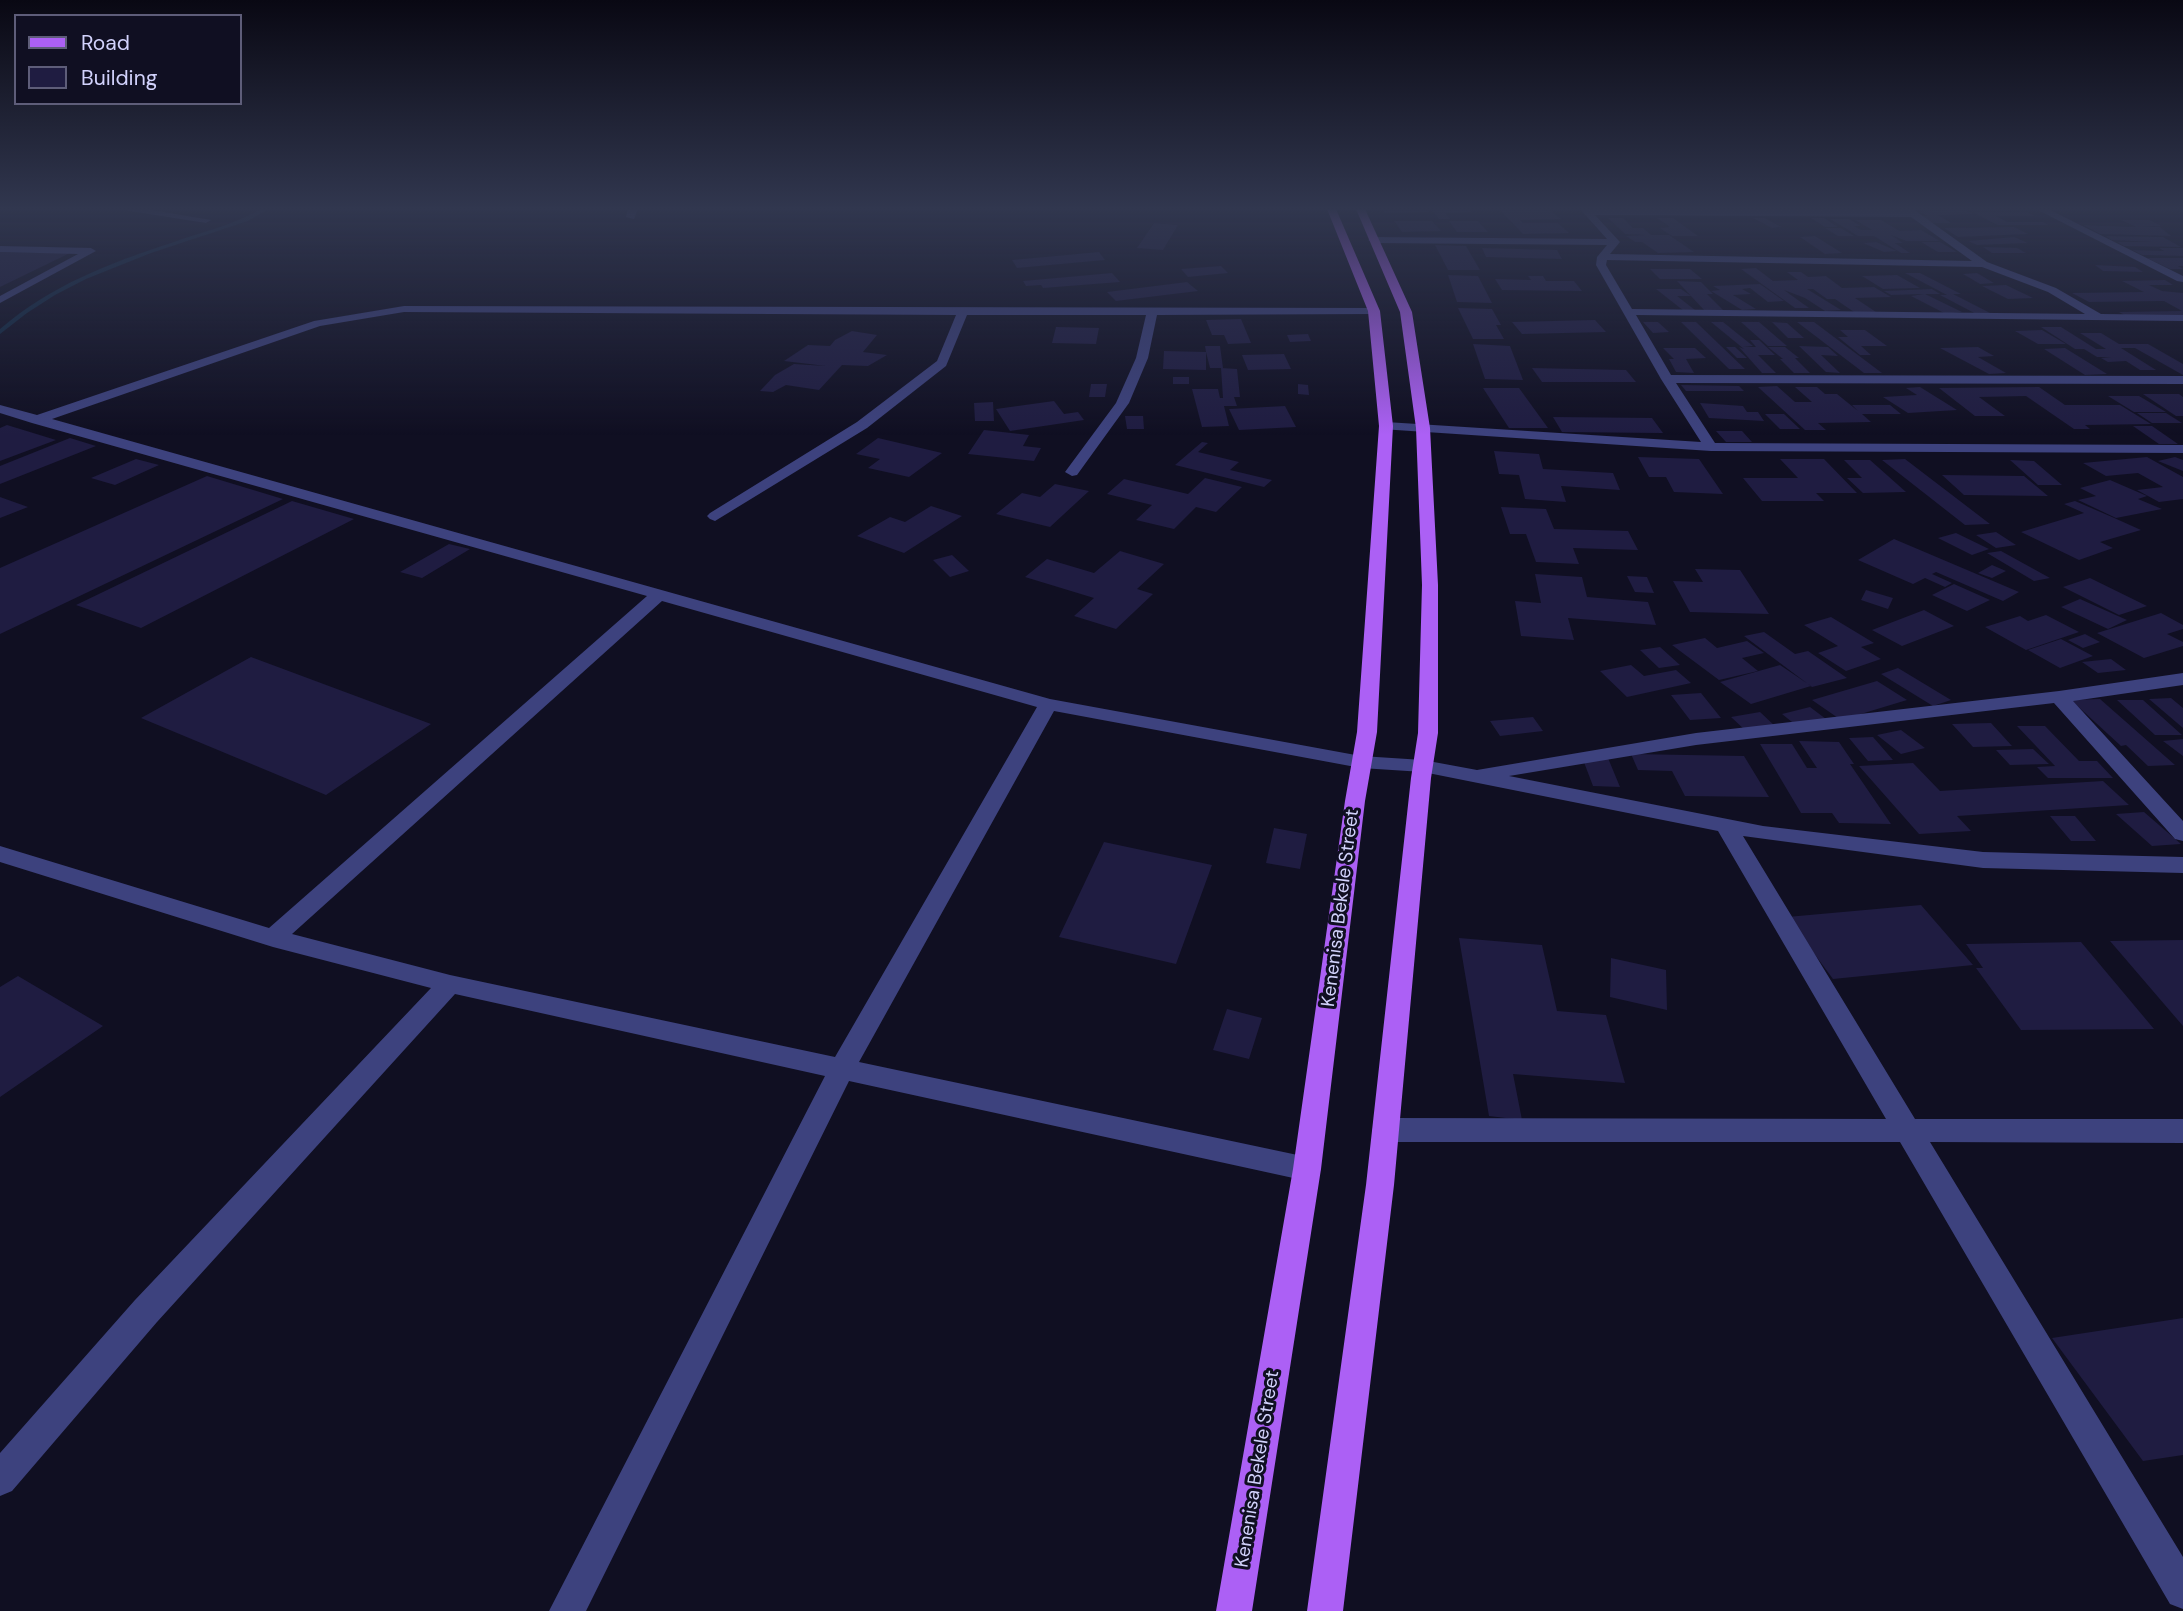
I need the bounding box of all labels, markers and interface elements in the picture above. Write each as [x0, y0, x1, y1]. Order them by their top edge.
legend [14, 14, 242, 105]
text: Road [81, 29, 130, 57]
text: Building [81, 64, 157, 92]
street label: Kenenisa Bekele Street [1318, 808, 1364, 1008]
street label: Kenenisa Bekele Street [1231, 1369, 1285, 1569]

